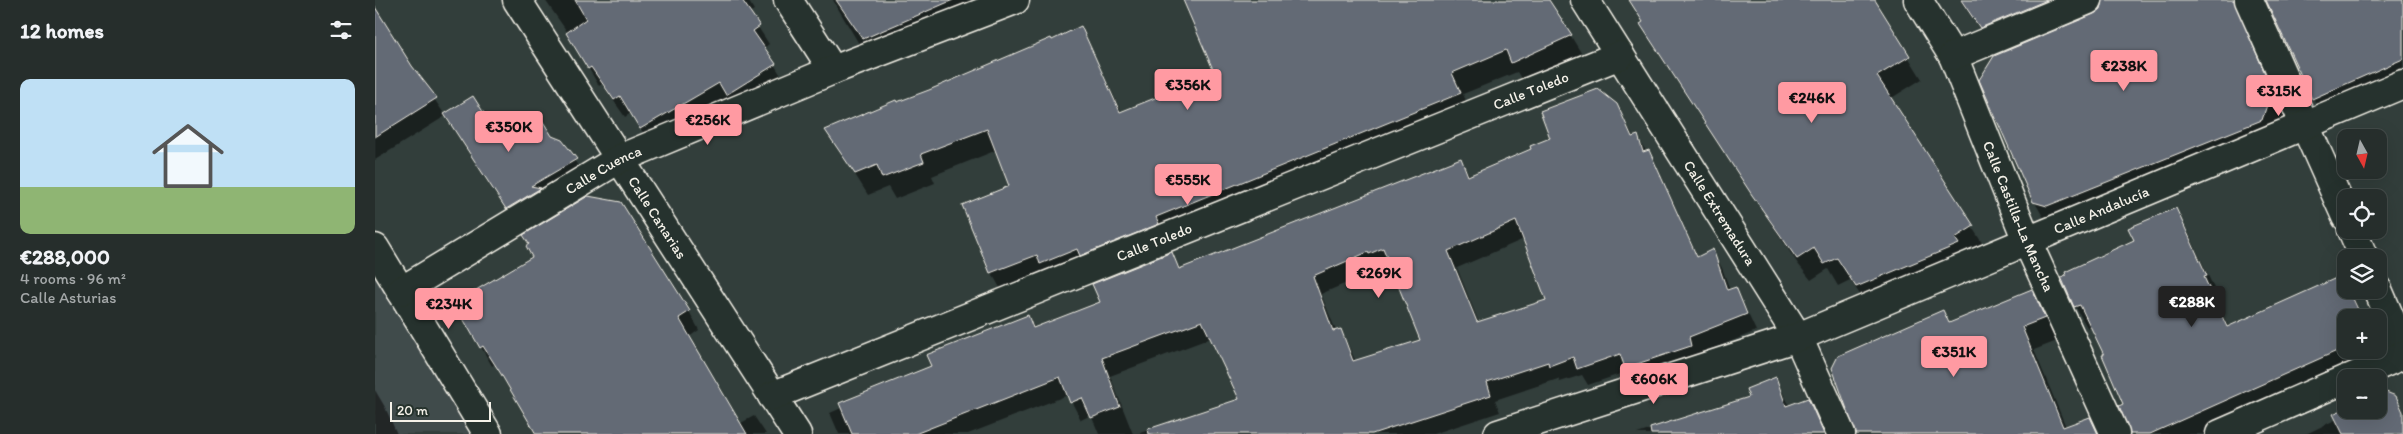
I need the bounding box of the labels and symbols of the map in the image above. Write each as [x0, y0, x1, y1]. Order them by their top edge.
pin: €238K [2089, 49, 2159, 92]
pin: €356K [1153, 68, 1223, 111]
street label: Calle Toledo [1491, 68, 1571, 114]
pin: €315K [2244, 74, 2314, 117]
pin: €246K [1777, 82, 1847, 124]
pin: €256K [673, 104, 743, 146]
pin: €350K [474, 110, 544, 153]
north arrow [2337, 129, 2387, 179]
street label: Calle Castilla-La Mancha [1979, 138, 2058, 295]
street label: Calle Cuenca [562, 141, 645, 198]
street label: Calle Extremadura [1680, 157, 1760, 269]
pin: €555K [1153, 164, 1223, 206]
street label: Calle Canarias [624, 173, 691, 263]
street label: Calle Andalucía [2051, 182, 2152, 238]
street label: Calle Toledo [1114, 219, 1195, 266]
pin: €269K [1344, 256, 1414, 299]
pin: €288K [2157, 286, 2227, 328]
pin: €234K [414, 288, 484, 330]
pin: €351K [1919, 336, 1989, 378]
pin: €606K [1619, 362, 1689, 405]
scale bar [390, 399, 491, 422]

